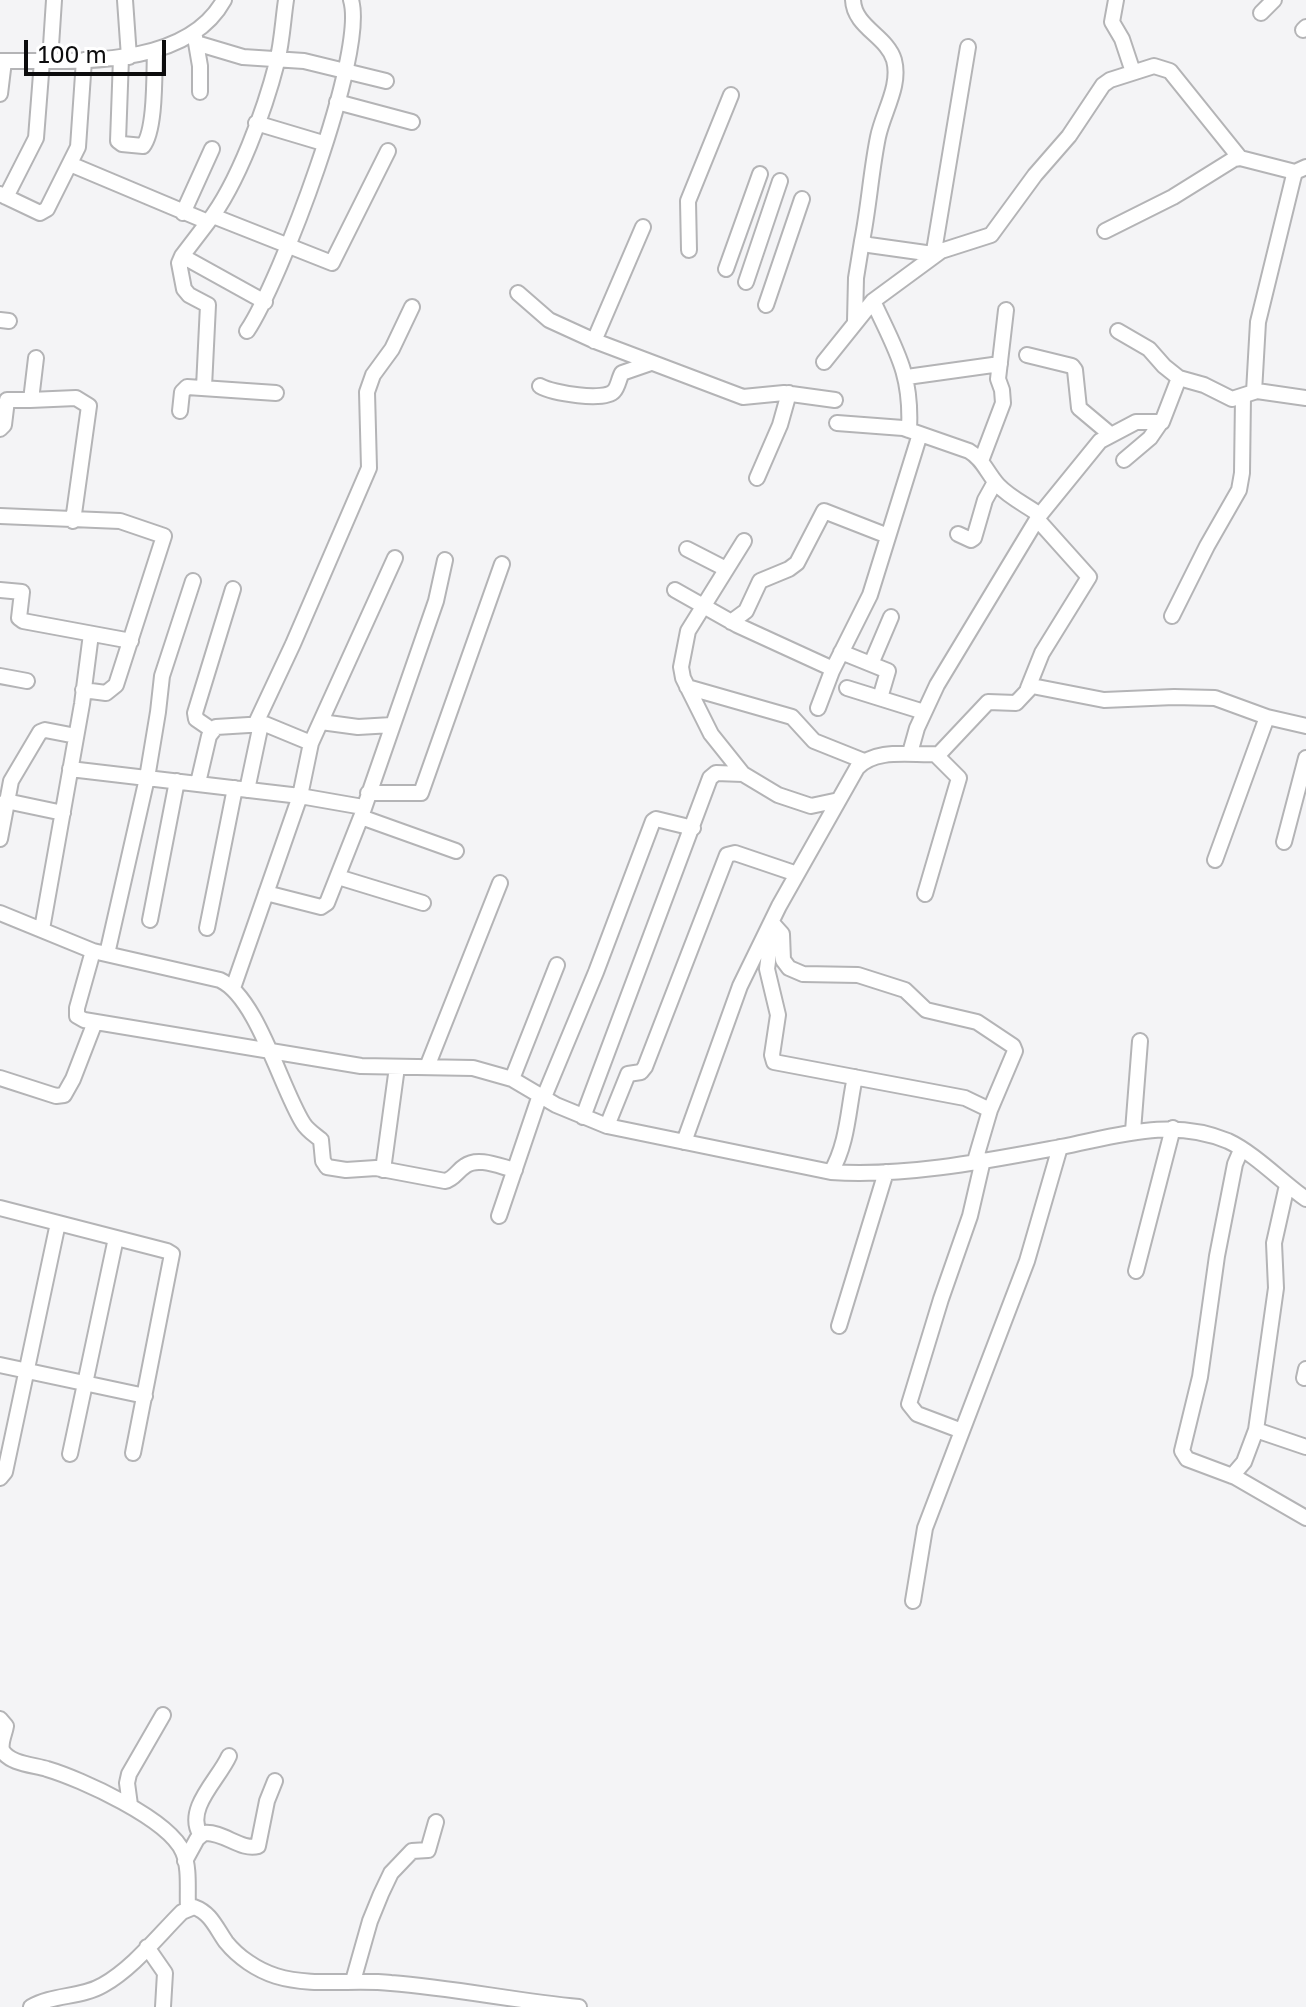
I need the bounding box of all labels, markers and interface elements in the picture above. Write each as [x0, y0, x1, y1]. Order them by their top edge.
scale bar [28, 24, 170, 74]
text: 100 m [38, 39, 107, 68]

